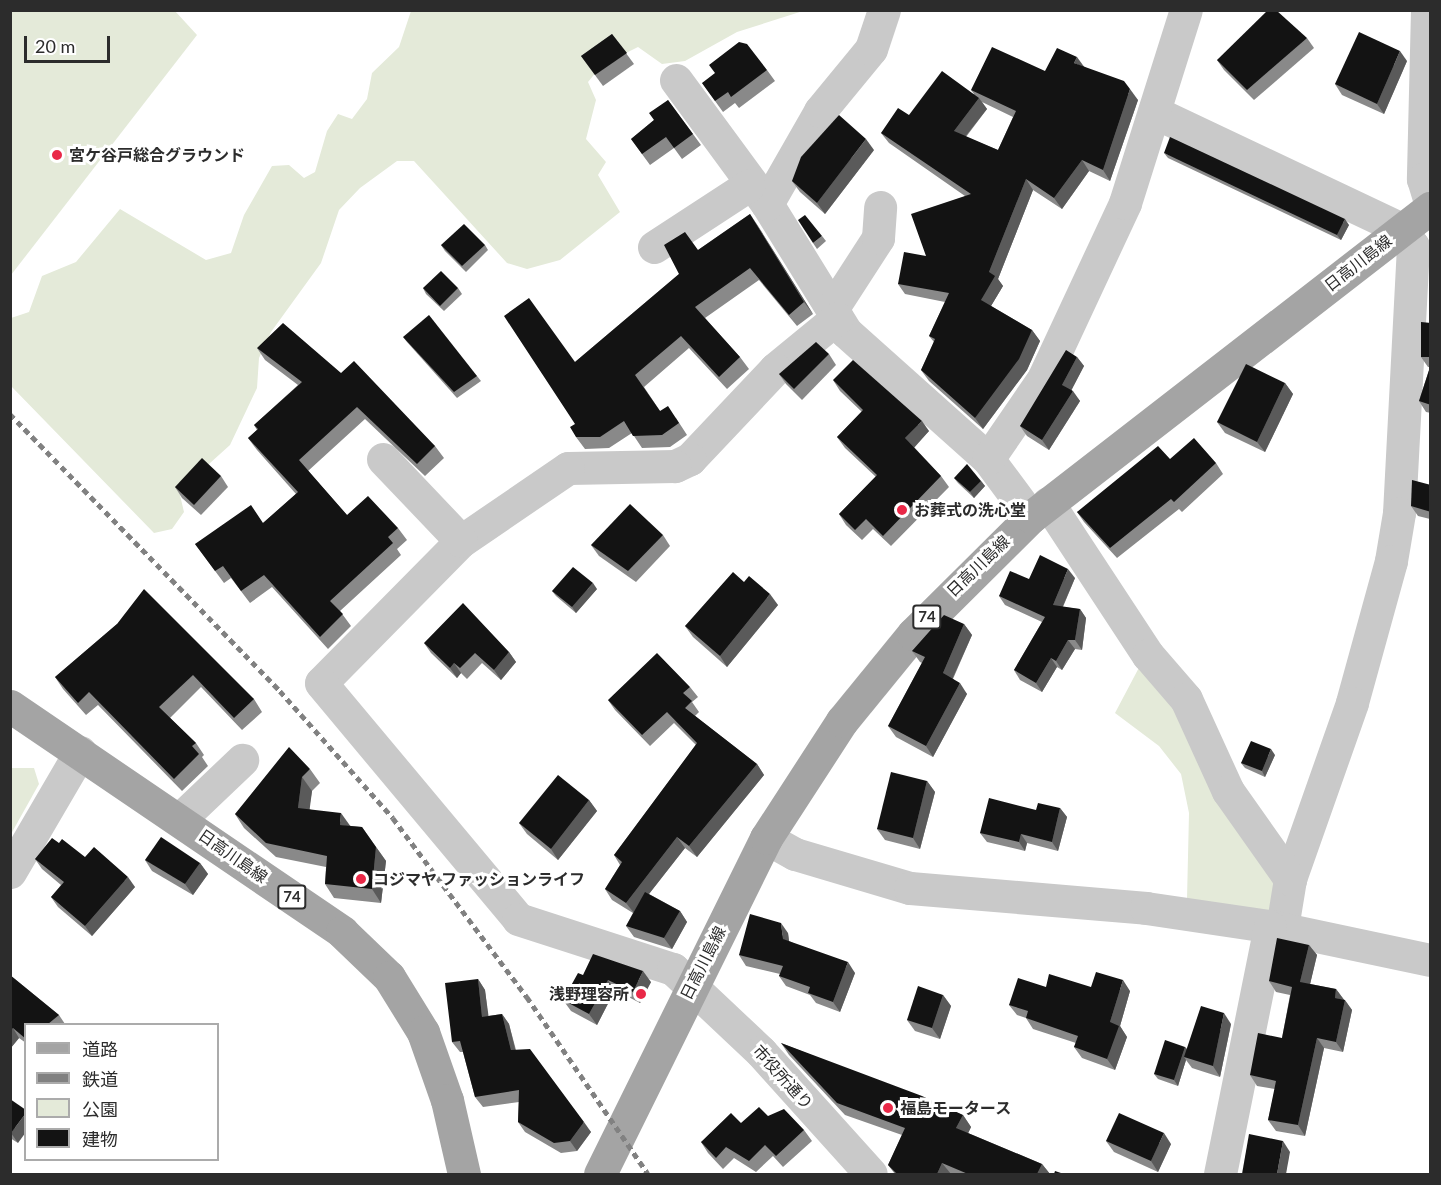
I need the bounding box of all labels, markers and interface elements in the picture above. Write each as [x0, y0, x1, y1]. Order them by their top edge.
scale bar [27, 24, 112, 62]
text: 20 m [35, 35, 75, 57]
place label: 宮ケ谷戸総合グラウンド [69, 145, 245, 165]
marker: 宮ケ谷戸総合グラウンド [50, 148, 64, 162]
street label: 日高川島線 [1321, 231, 1395, 295]
place label: お葬式の洗心堂 [914, 500, 1026, 520]
marker: お葬式の洗心堂 [895, 503, 909, 517]
street label: 日高川島線 [943, 531, 1013, 601]
road number: 74 [912, 605, 942, 629]
street label: 日高川島線 [195, 825, 271, 887]
place label: コジマヤ ファッションライフ [373, 869, 585, 889]
marker: コジマヤ ファッションライフ [354, 872, 368, 886]
road number: 74 [277, 885, 307, 909]
street label: 日高川島線 [676, 923, 730, 1003]
place label: 浅野理容所 [549, 984, 629, 1004]
marker: 浅野理容所 [634, 987, 648, 1001]
legend [24, 1023, 219, 1161]
text: 道路 [82, 1038, 118, 1060]
street label: 市役所通り [749, 1041, 817, 1113]
text: 鉄道 [82, 1068, 118, 1090]
text: 公園 [82, 1098, 118, 1120]
place label: 福島モータース [900, 1098, 1012, 1118]
marker: 福島モータース [881, 1101, 895, 1115]
text: 建物 [82, 1128, 118, 1150]

